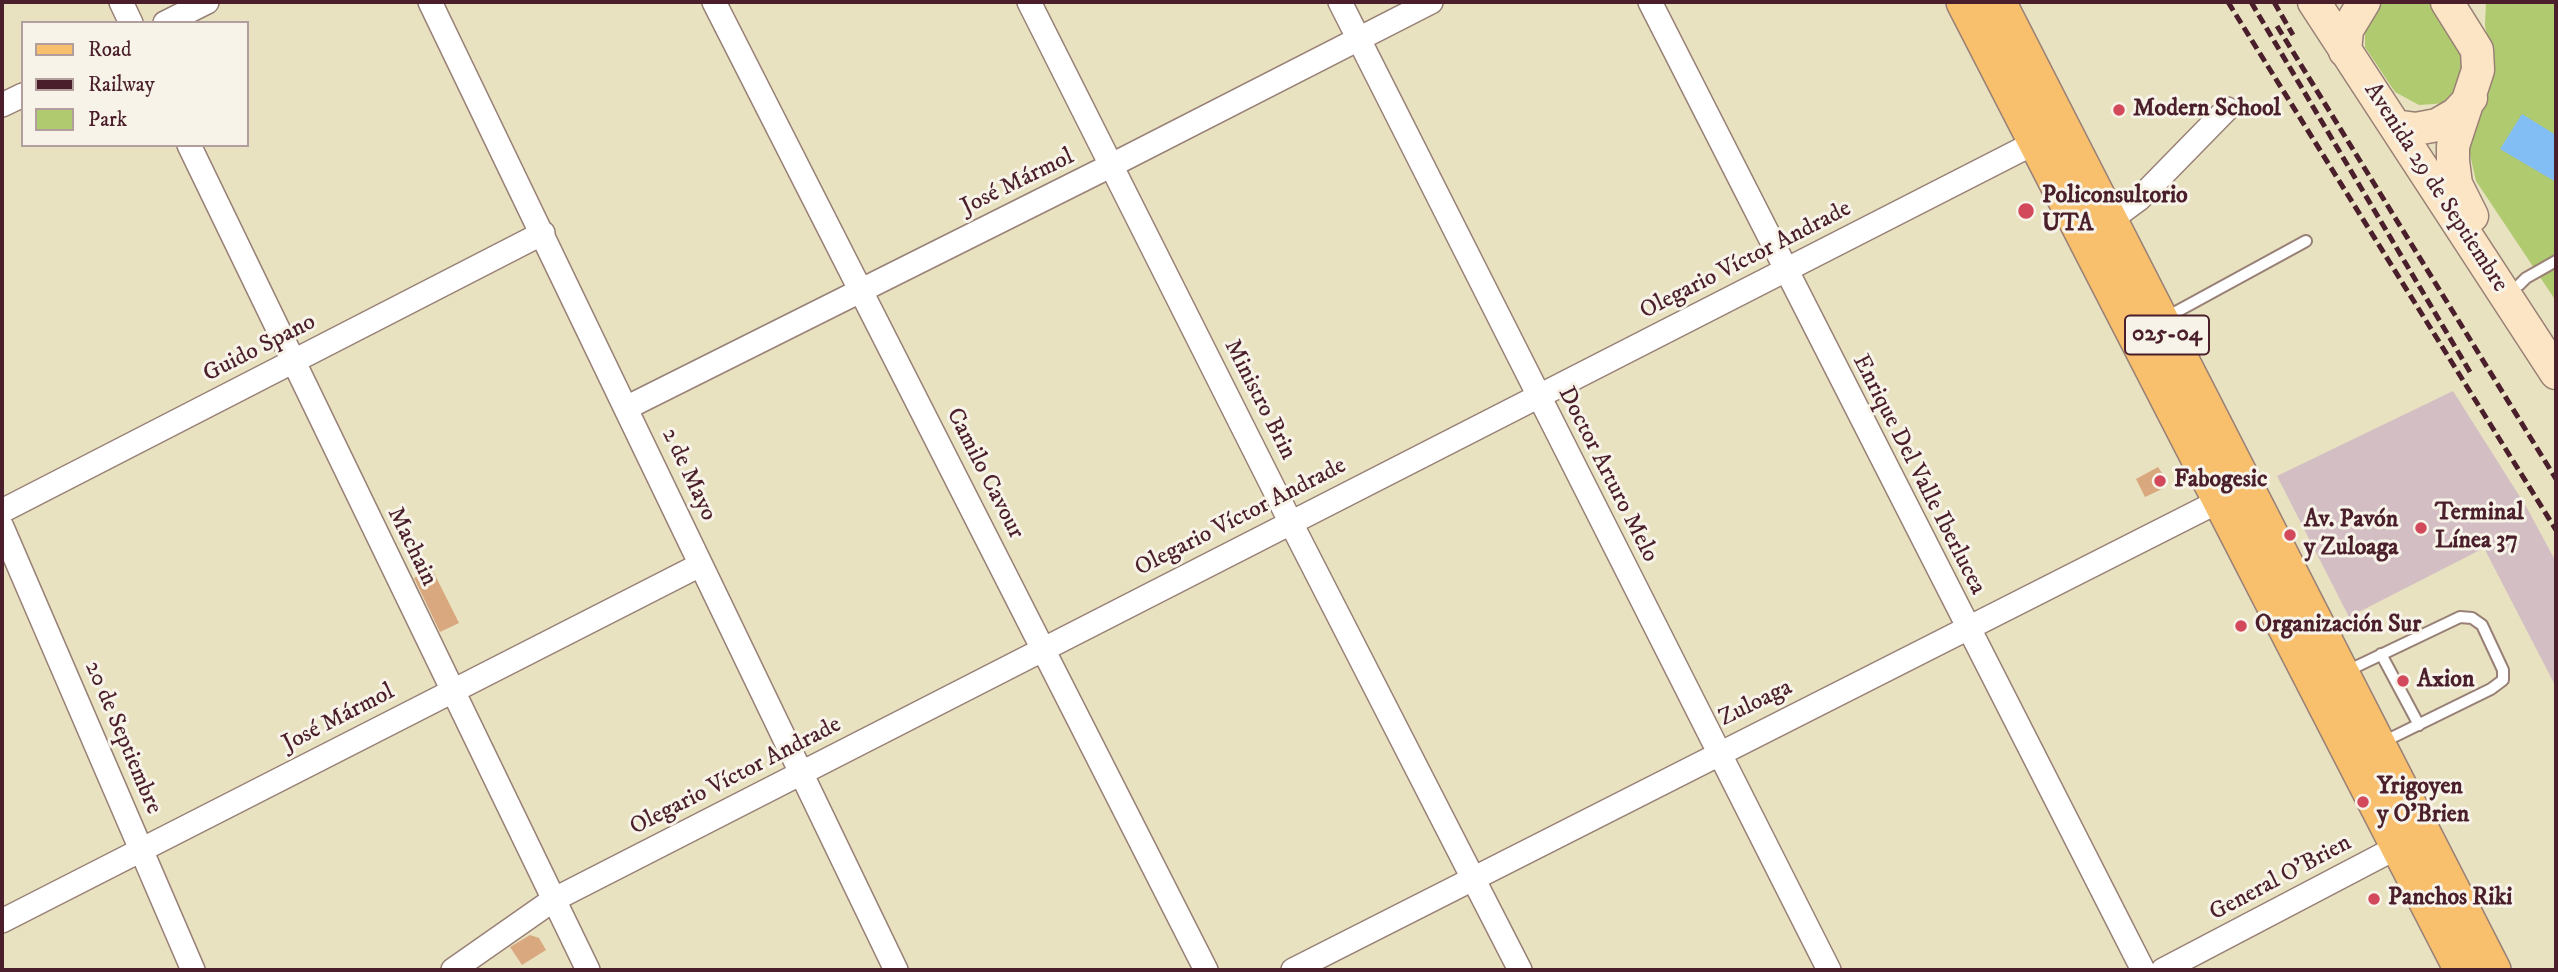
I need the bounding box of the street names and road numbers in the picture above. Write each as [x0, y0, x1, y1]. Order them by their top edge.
street label: Avenida 29 de Septiembre [2357, 78, 2513, 298]
street label: José Mármol [957, 143, 1079, 223]
street label: Olegario Víctor Andrade [1636, 195, 1856, 327]
street label: Guido Spano [199, 308, 321, 390]
road number: 025-04 [2125, 316, 2209, 354]
street label: Ministro Brin [1216, 335, 1302, 465]
street label: Enrique Del Valle Iberlucea [1845, 350, 1991, 600]
street label: Doctor Arturo Melo [1550, 383, 1664, 567]
street label: Camilo Cavour [939, 404, 1029, 544]
street label: 2 de Mayo [654, 424, 722, 526]
street label: Olegario Víctor Andrade [1131, 452, 1351, 584]
street label: Machain [380, 503, 442, 591]
street label: 20 de Septiembre [77, 657, 167, 819]
street label: Zuloaga [1715, 674, 1797, 734]
street label: José Mármol [278, 679, 400, 759]
street label: Olegario Víctor Andrade [626, 711, 846, 843]
street label: General O'Brien [2205, 830, 2357, 928]

